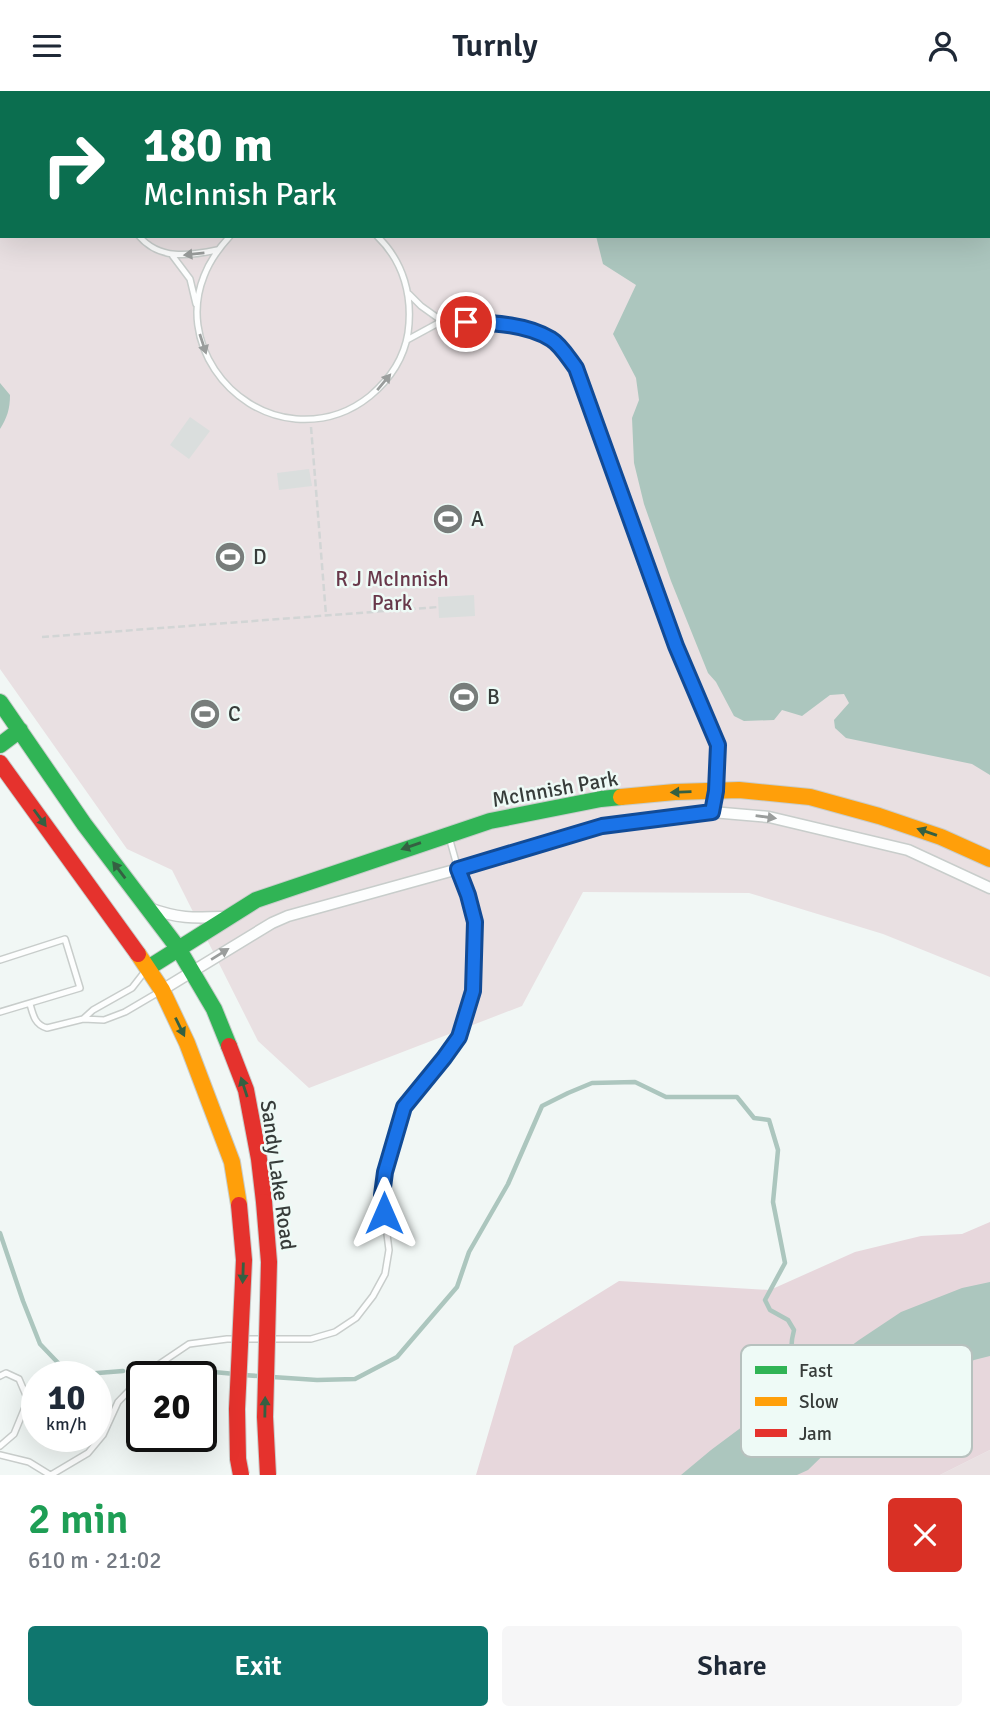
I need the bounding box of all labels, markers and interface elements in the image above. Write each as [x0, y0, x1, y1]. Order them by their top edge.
text: Turnly [452, 26, 538, 65]
icon: menu [28, 27, 66, 65]
icon: person [924, 27, 962, 65]
text: 180 m [143, 115, 273, 175]
icon: right [28, 119, 119, 210]
text: McInnish Park [143, 175, 337, 214]
one-way arrow [183, 248, 205, 259]
pin [436, 292, 496, 352]
icon: arrive [447, 303, 485, 341]
one-way arrow [198, 333, 209, 354]
one-way arrow [376, 373, 391, 391]
sports icon: A [431, 502, 465, 536]
place label: A [471, 506, 484, 532]
sports icon: D [213, 540, 247, 574]
place label: D [253, 544, 267, 570]
park label: R J McInnish Park [335, 566, 449, 616]
sports icon: B [447, 680, 481, 714]
place label: B [487, 684, 500, 710]
sports icon: C [188, 697, 222, 731]
place label: C [228, 701, 241, 727]
street label: McInnish Park [490, 765, 620, 813]
one-way arrow [670, 786, 692, 797]
one-way arrow [33, 809, 47, 828]
one-way arrow [755, 812, 777, 823]
one-way arrow [917, 826, 938, 837]
one-way arrow [400, 841, 421, 852]
one-way arrow [112, 862, 127, 880]
one-way arrow [211, 948, 230, 961]
one-way arrow [174, 1017, 186, 1037]
one-way arrow [238, 1077, 249, 1098]
street label: Sandy Lake Road [255, 1098, 301, 1252]
position arrow [347, 1176, 421, 1250]
one-way arrow [237, 1262, 248, 1284]
legend [741, 1345, 972, 1457]
text: Fast [799, 1359, 833, 1383]
speed limit sign: 20 [126, 1361, 217, 1452]
text: 10 [48, 1376, 85, 1419]
text: Slow [799, 1390, 839, 1414]
one-way arrow [259, 1396, 271, 1418]
text: km/h [46, 1413, 87, 1435]
text: Jam [799, 1422, 832, 1446]
text: 2 min [28, 1494, 129, 1545]
button: close [888, 1498, 962, 1572]
text: 610 m · 21:02 [28, 1546, 162, 1575]
button: Exit [28, 1626, 488, 1706]
button: Share [502, 1626, 962, 1706]

